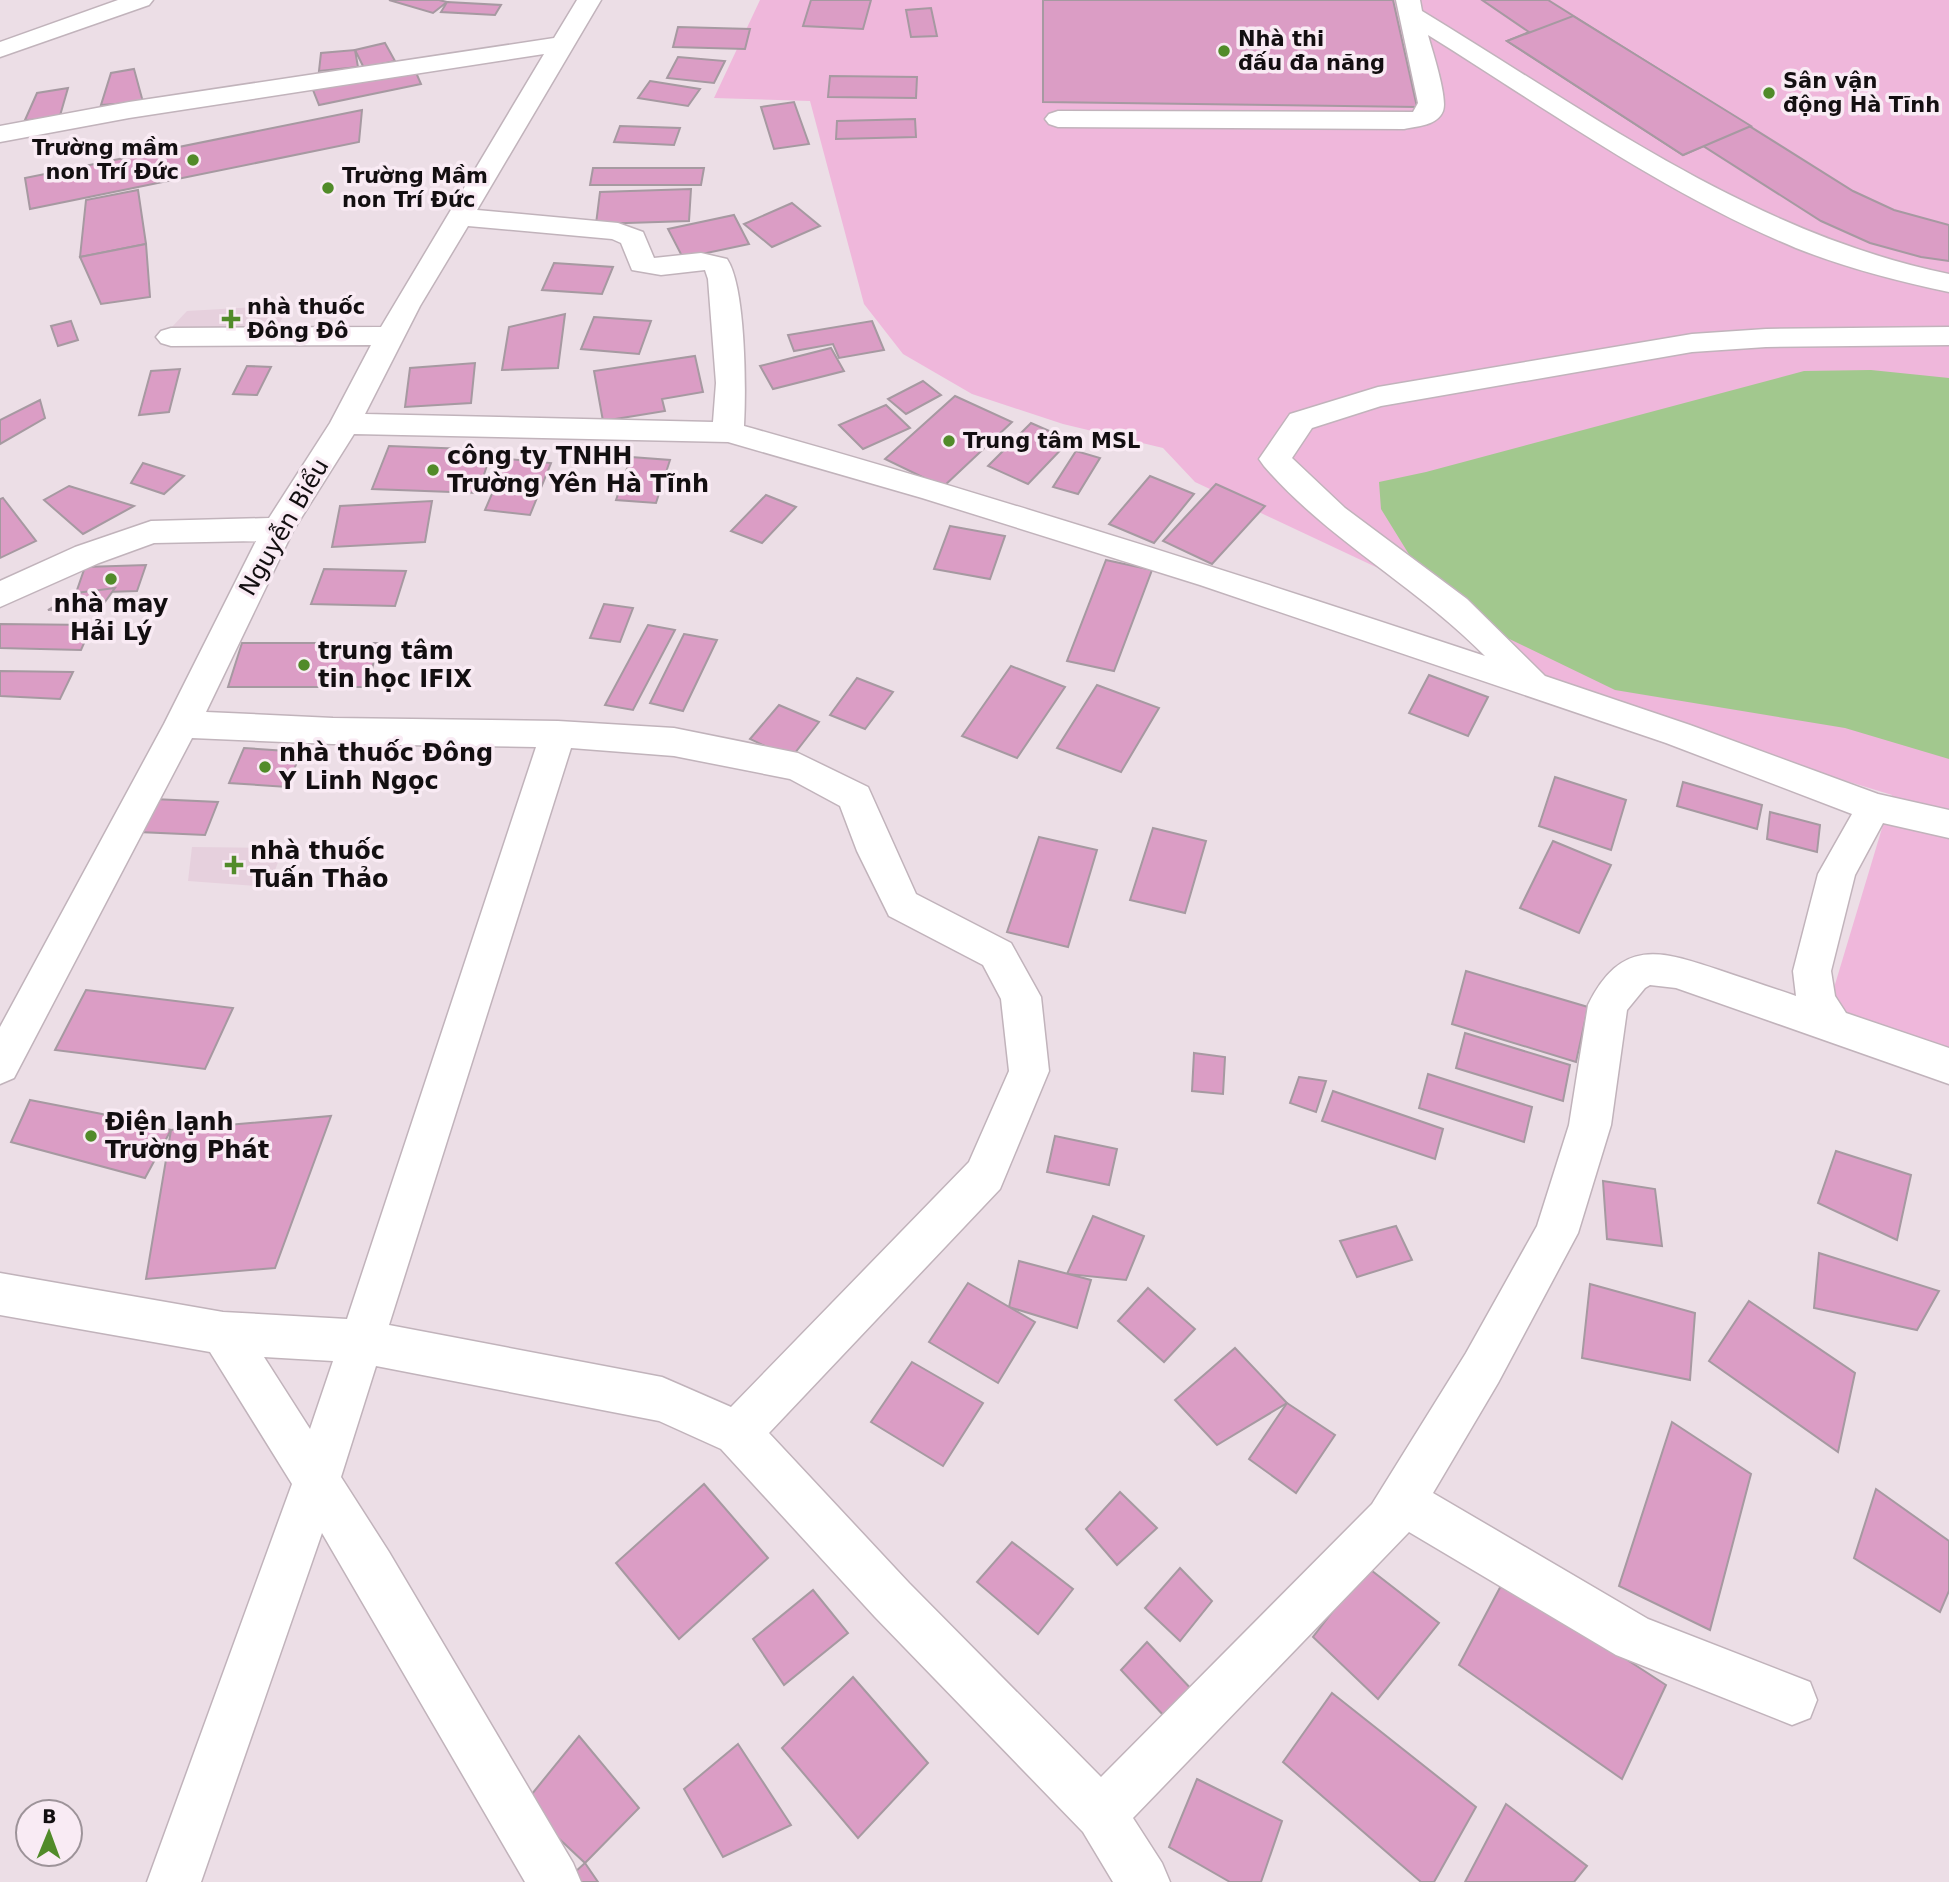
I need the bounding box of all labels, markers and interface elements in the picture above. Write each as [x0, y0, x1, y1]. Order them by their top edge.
place label: Nhà thi đấu đa năng [1238, 27, 1385, 75]
marker: Nhà thi đấu đa năng [1216, 43, 1232, 59]
place label: Sân vận động Hà Tĩnh [1783, 69, 1940, 117]
marker: Sân vận động Hà Tĩnh [1761, 85, 1777, 101]
place label: Trường mầm non Trí Đức [32, 136, 179, 184]
marker: Trường mầm non Trí Đức [185, 152, 201, 168]
place label: Trường Mầm non Trí Đức [342, 164, 488, 212]
marker: Trường Mầm non Trí Đức [320, 180, 336, 196]
place label: nhà thuốc Đông Đô [247, 295, 365, 343]
marker: nhà thuốc Đông Đô [221, 309, 241, 329]
place label: Trung tâm MSL [963, 429, 1140, 453]
marker: Trung tâm MSL [941, 433, 957, 449]
place label: công ty TNHH Trường Yên Hà Tĩnh [447, 442, 709, 498]
street label: Nguyễn Biểu [233, 453, 334, 600]
marker: công ty TNHH Trường Yên Hà Tĩnh [425, 462, 441, 478]
marker: nhà may Hải Lý [103, 571, 119, 587]
place label: nhà may Hải Lý [54, 590, 169, 646]
place label: trung tâm tin học IFIX [318, 637, 473, 693]
marker: trung tâm tin học IFIX [296, 657, 312, 673]
place label: nhà thuốc Đông Y Linh Ngọc [278, 739, 493, 795]
marker: nhà thuốc Đông Y Linh Ngọc [257, 759, 273, 775]
place label: nhà thuốc Tuấn Thảo [250, 837, 389, 893]
marker: nhà thuốc Tuấn Thảo [224, 855, 244, 875]
place label: Điện lạnh Trường Phát [105, 1108, 269, 1164]
marker: Điện lạnh Trường Phát [83, 1128, 99, 1144]
north arrow [14, 1798, 84, 1868]
text: B [42, 1805, 57, 1827]

